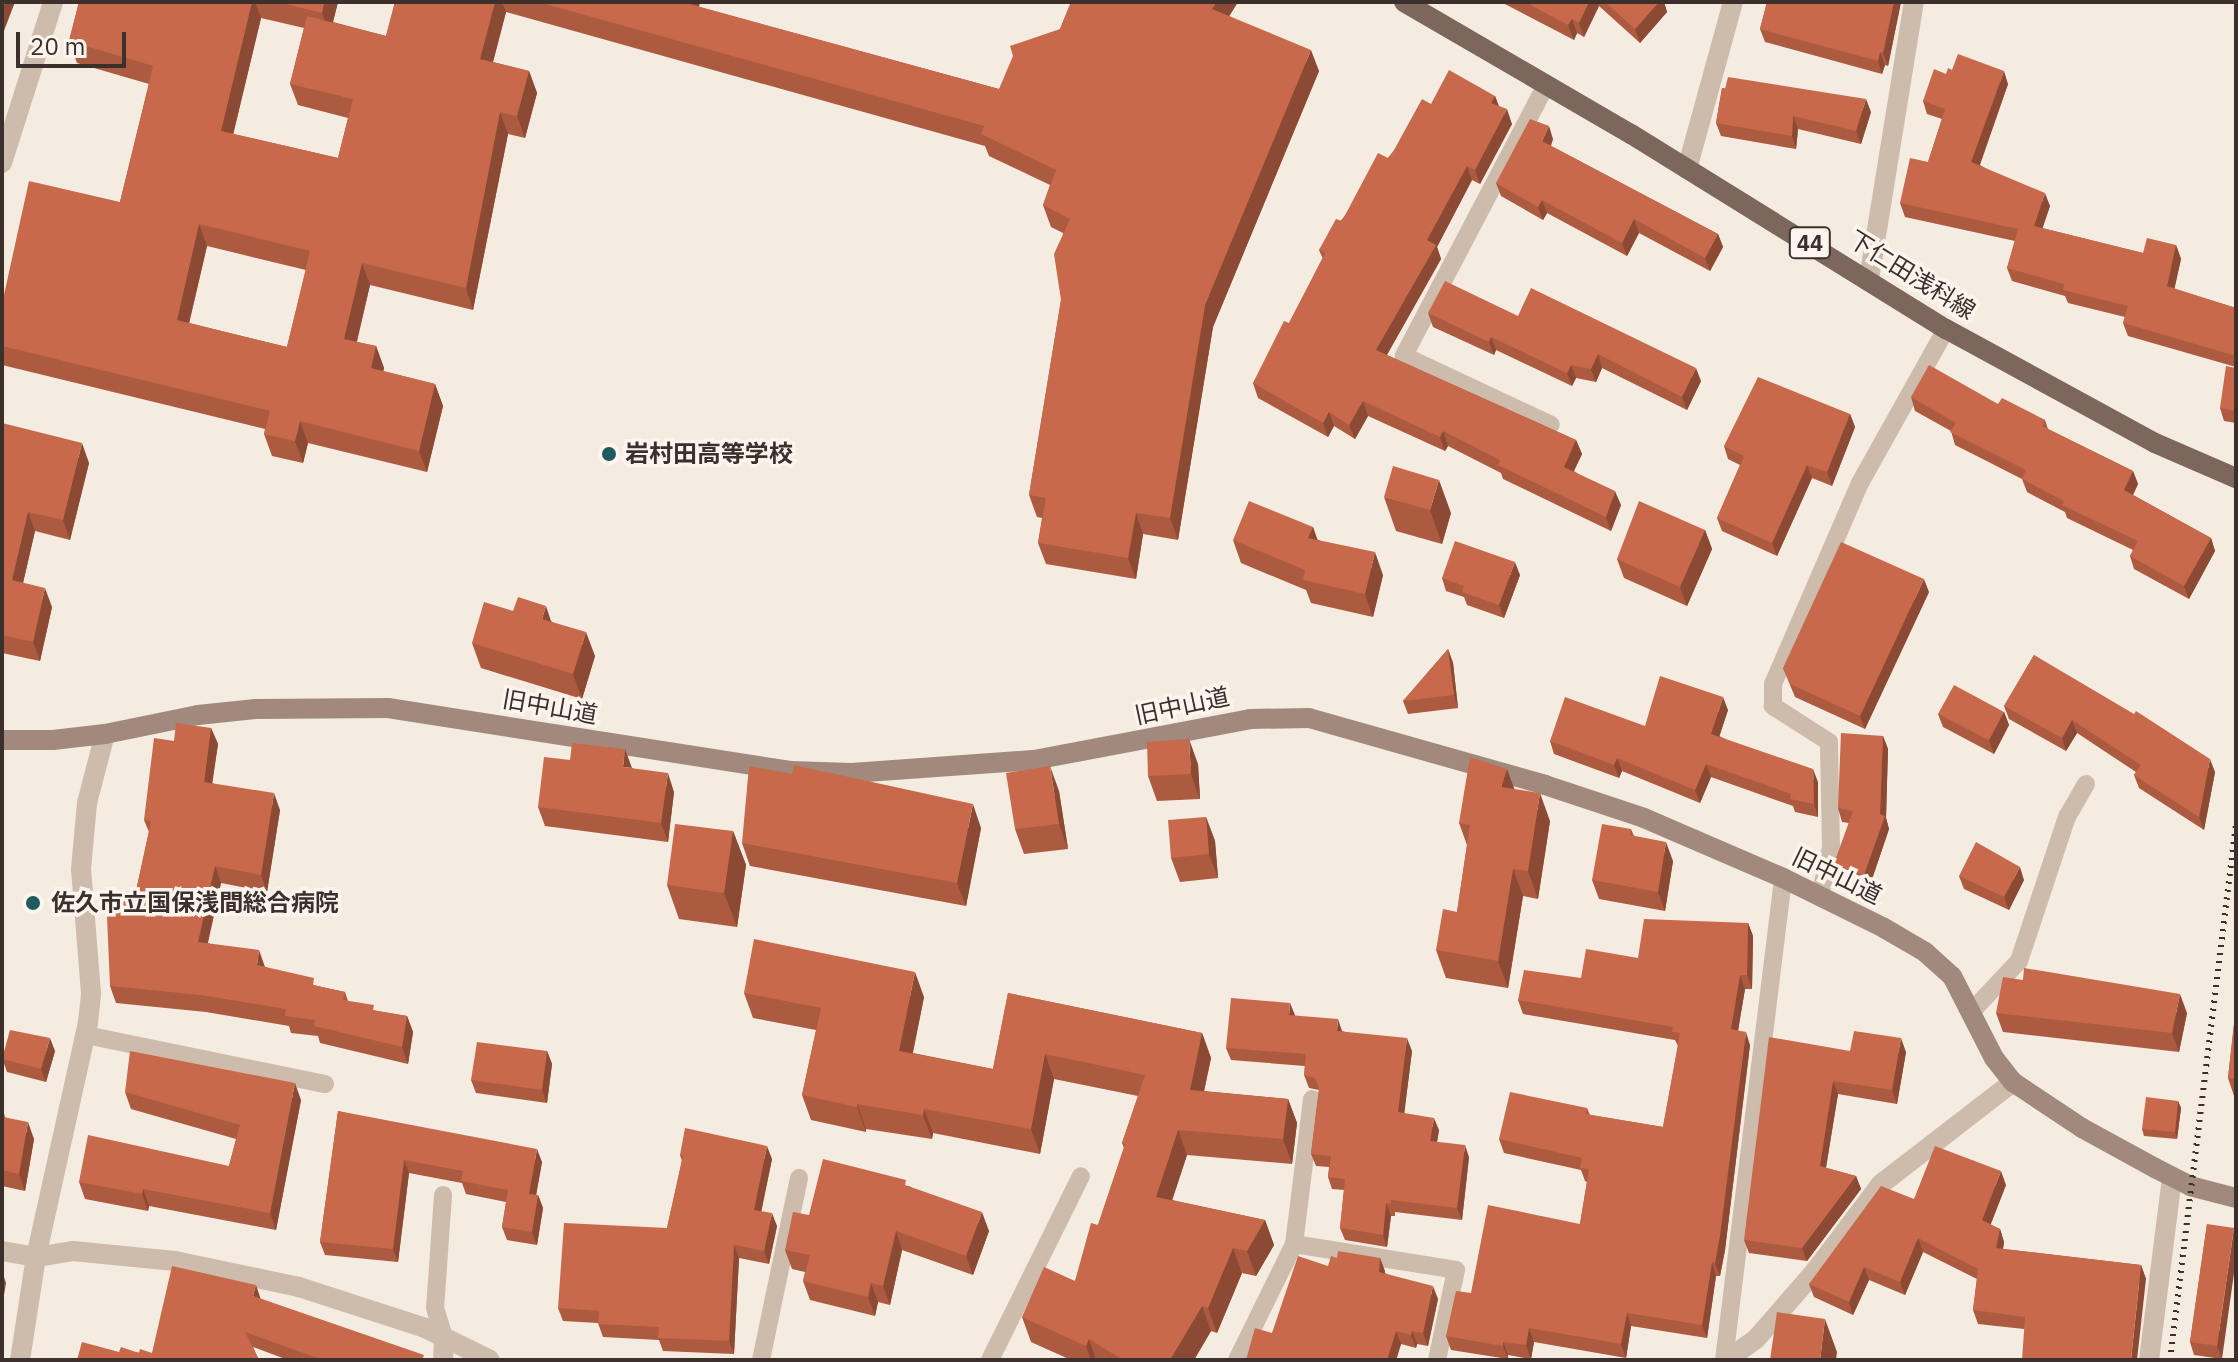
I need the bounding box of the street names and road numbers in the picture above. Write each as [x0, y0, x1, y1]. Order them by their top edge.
road number: 44 [1788, 225, 1832, 261]
street label: 下仁田浅科線 [1843, 225, 1981, 325]
street label: 旧中山道 [1132, 682, 1232, 730]
street label: 旧中山道 [500, 684, 600, 730]
street label: 旧中山道 [1788, 842, 1886, 910]

